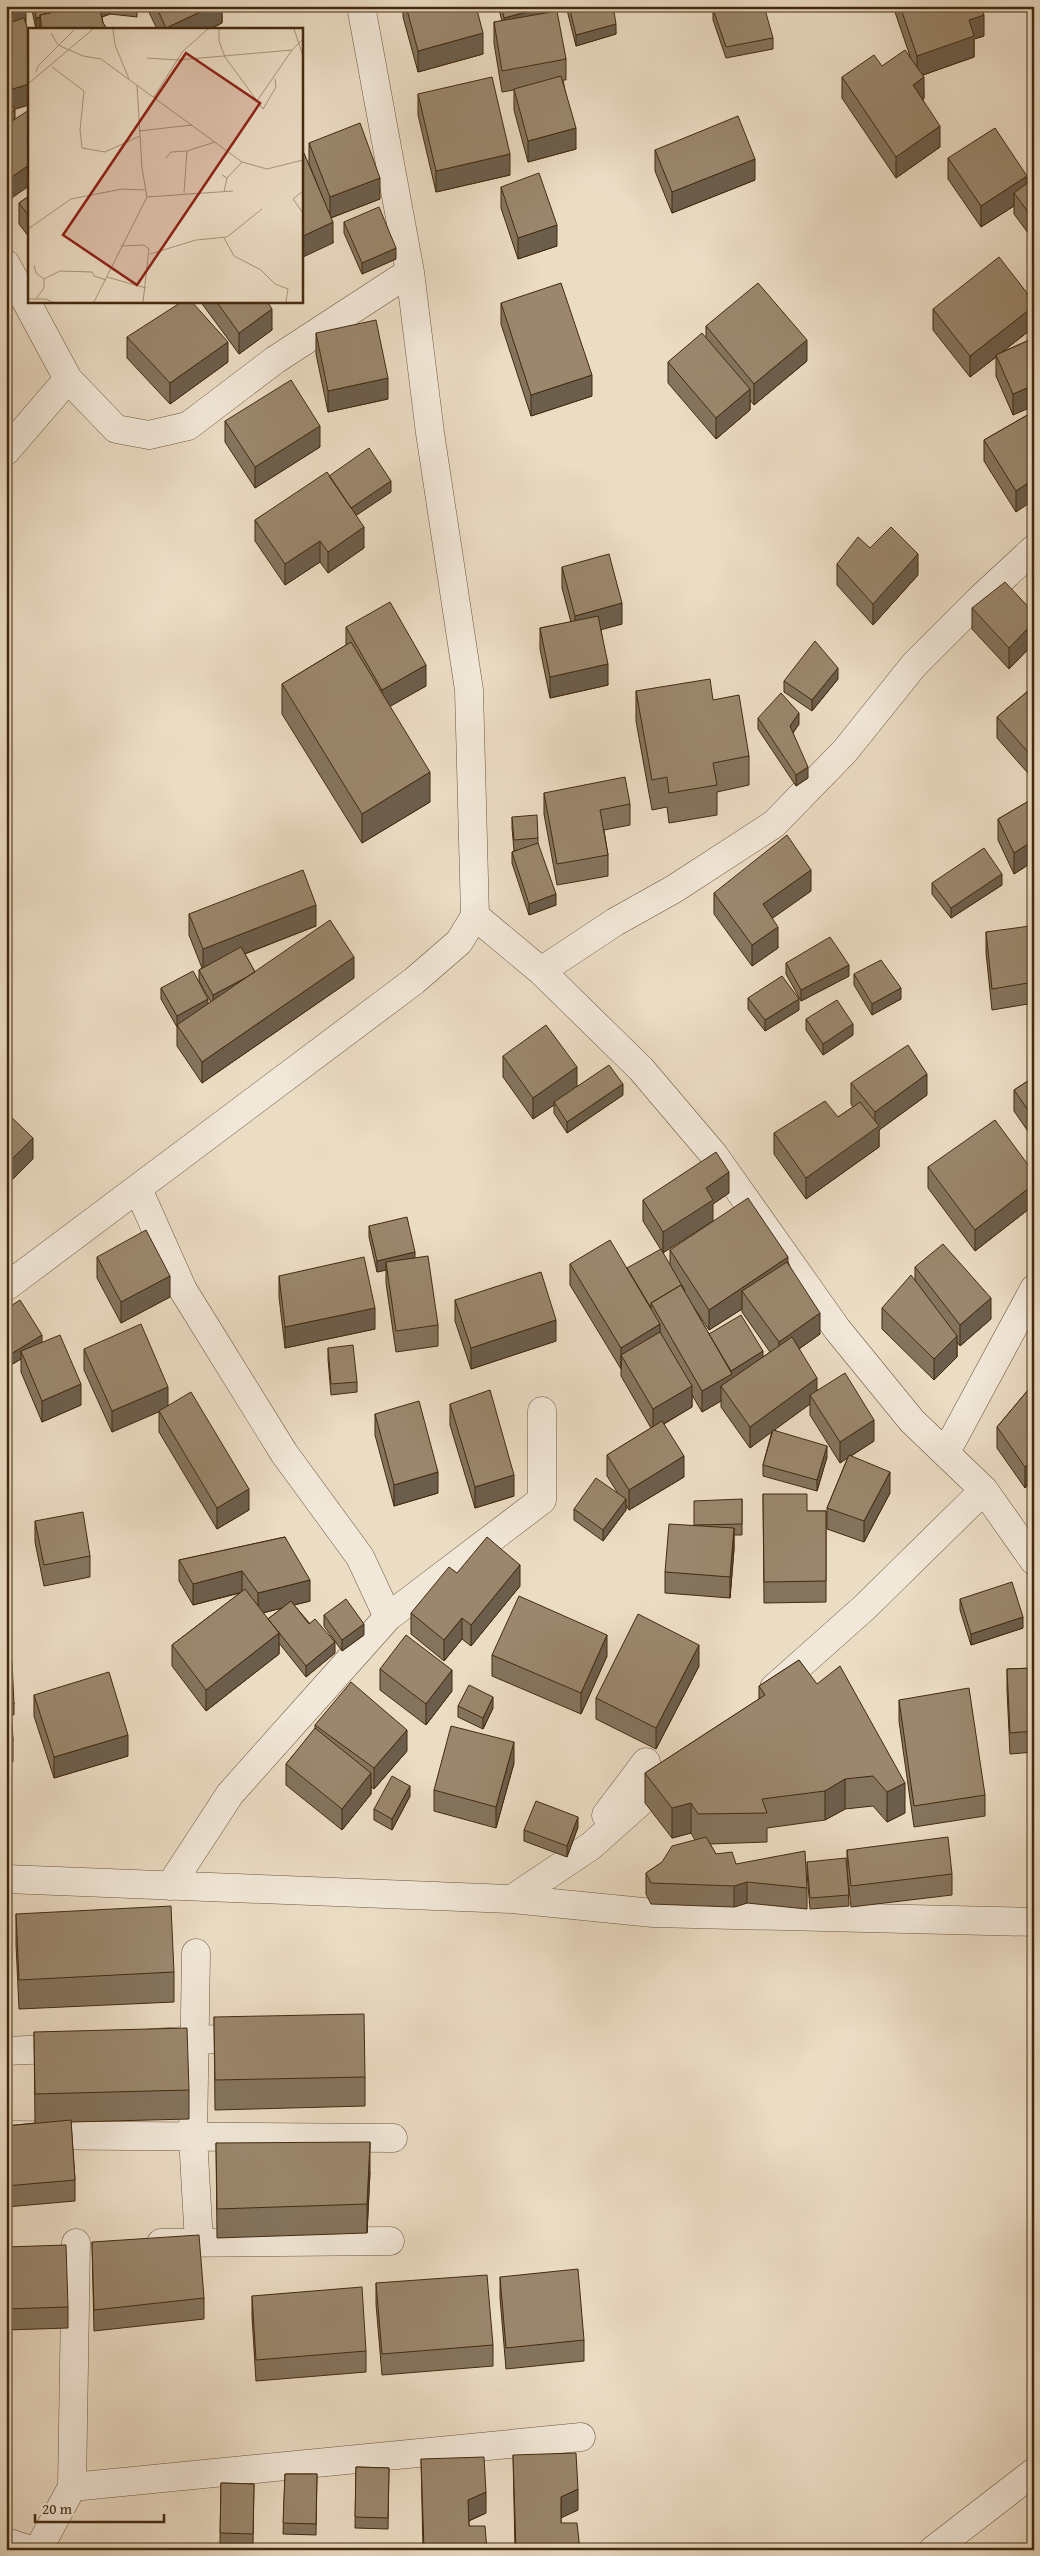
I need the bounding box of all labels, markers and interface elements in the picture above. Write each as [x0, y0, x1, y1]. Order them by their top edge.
inset map [28, 28, 302, 302]
scale bar [35, 2491, 164, 2523]
text: 20 m [42, 2498, 73, 2519]

